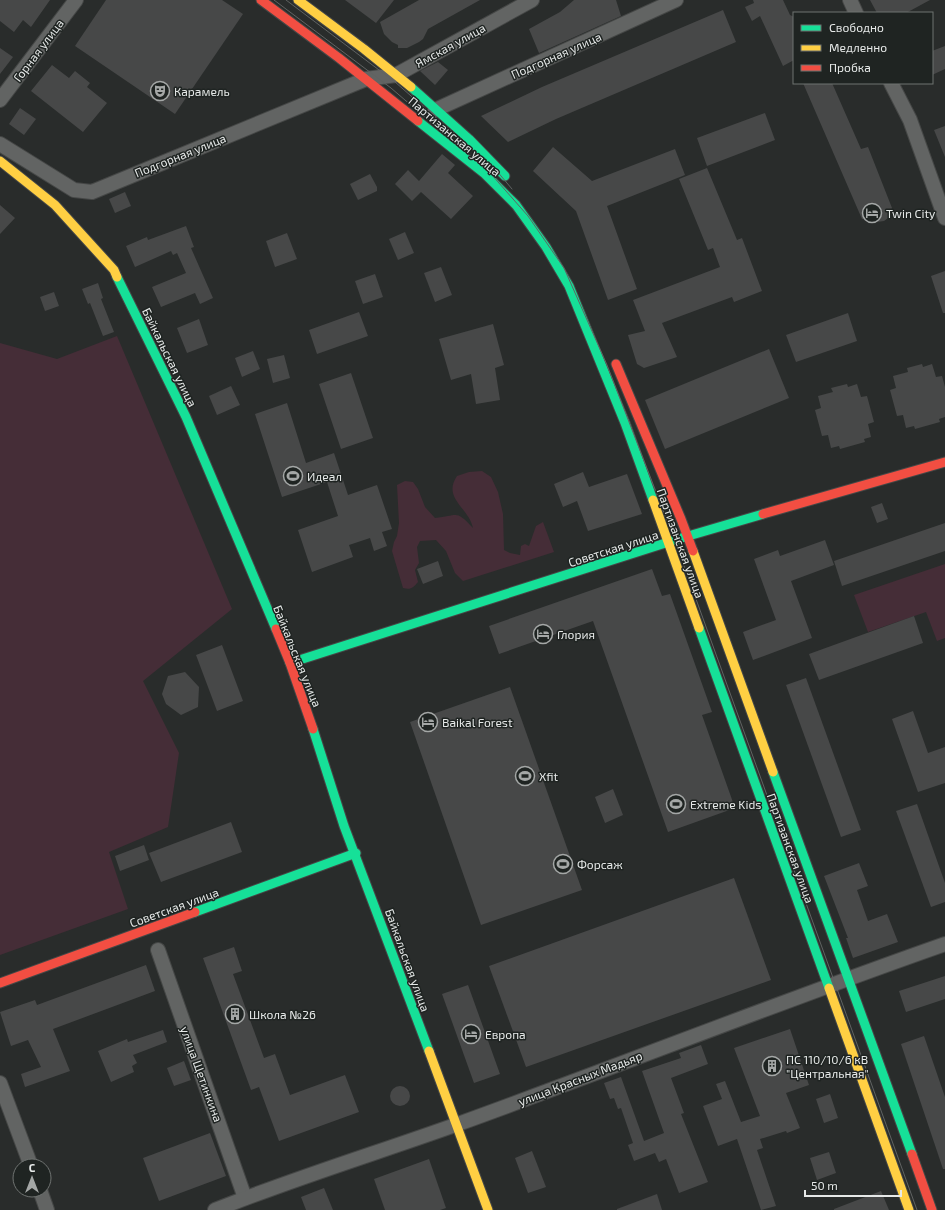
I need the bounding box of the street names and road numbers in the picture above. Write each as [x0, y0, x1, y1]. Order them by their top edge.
street label: Горная улица [10, 16, 67, 85]
street label: Ямская улица [413, 20, 488, 71]
street label: Подгорная улица [509, 29, 604, 82]
street label: Партизанская улица [405, 93, 504, 179]
street label: Подгорная улица [132, 130, 228, 181]
street label: Байкальская улица [139, 305, 200, 409]
street label: Партизанская улица [654, 486, 707, 600]
street label: Советская улица [566, 527, 660, 570]
street label: Байкальская улица [270, 603, 325, 709]
street label: Партизанская улица [764, 791, 817, 905]
street label: Советская улица [127, 884, 221, 931]
street label: Байкальская улица [382, 907, 433, 1014]
street label: улица Щетинкина [177, 1024, 226, 1124]
street label: улица Красных Мадьяр [516, 1048, 644, 1109]

